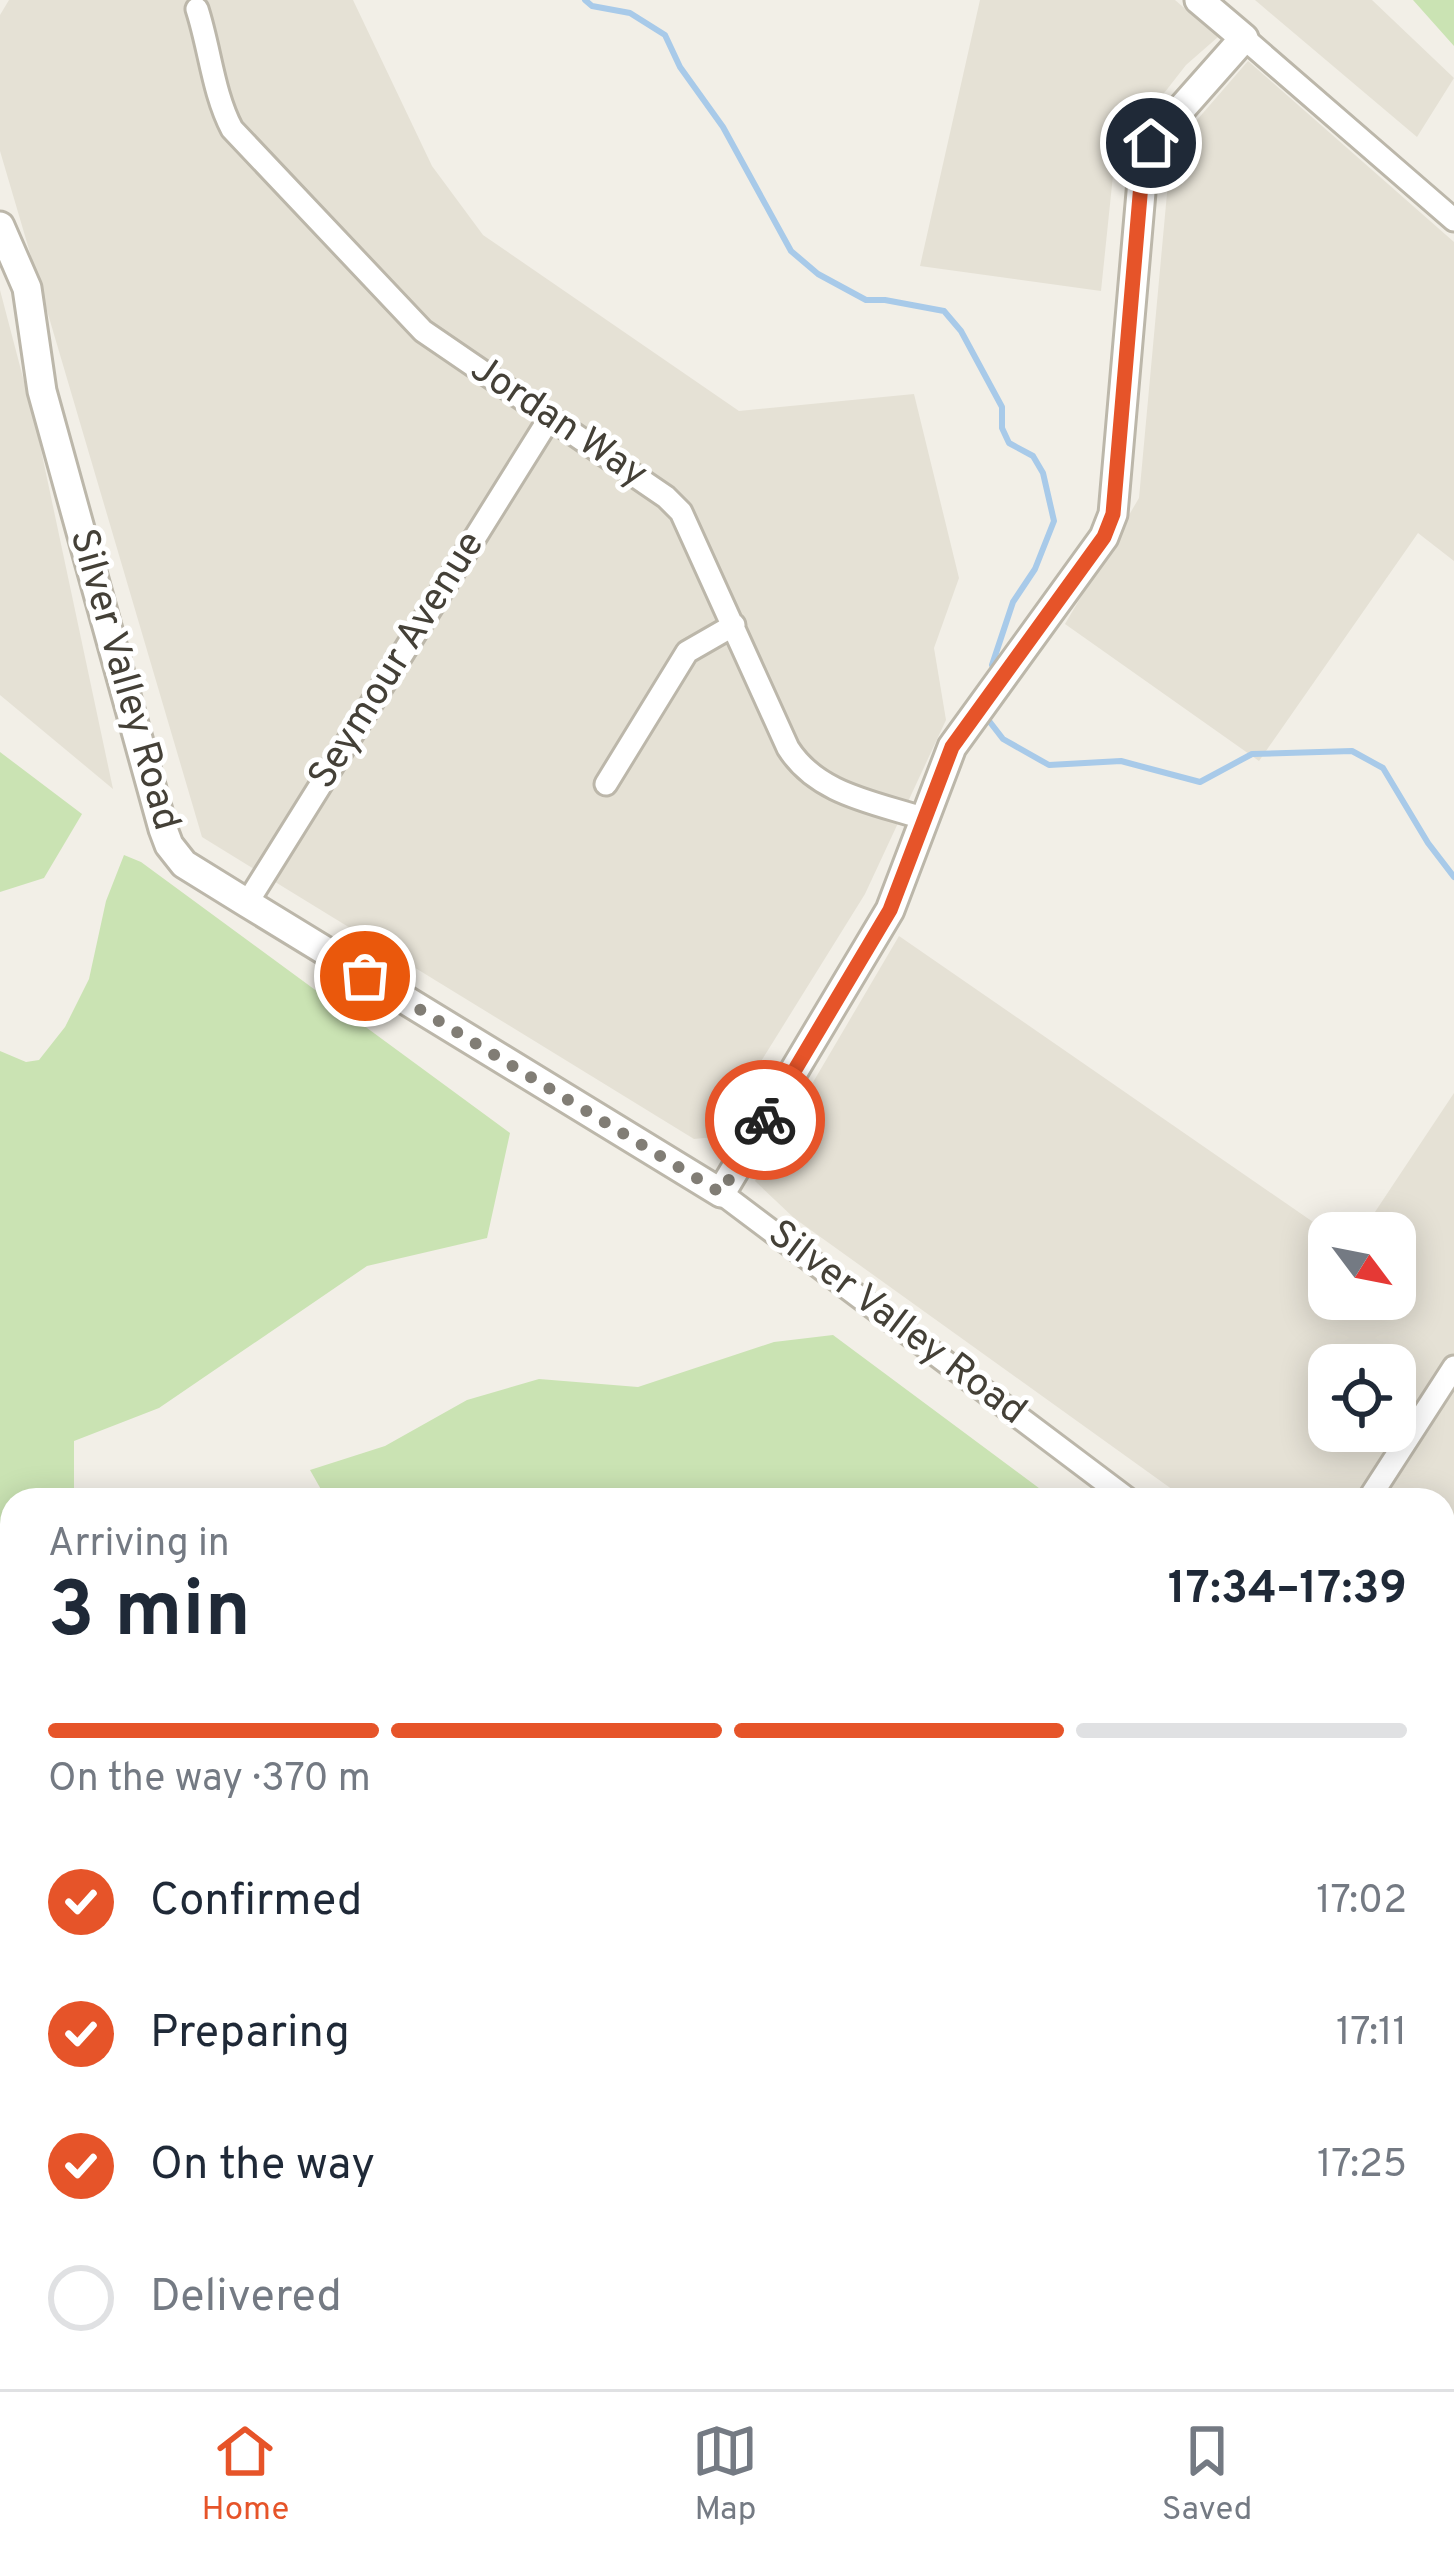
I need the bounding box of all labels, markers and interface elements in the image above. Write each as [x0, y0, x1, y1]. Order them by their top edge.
pin [1100, 92, 1202, 194]
icon: home [1118, 110, 1184, 176]
street label: Jordan Way [460, 346, 656, 500]
street label: Seymour Avenue [299, 523, 497, 799]
street label: Silver Valley Road [57, 524, 189, 836]
pin [314, 925, 416, 1027]
icon: bag [332, 943, 398, 1009]
courier [705, 1060, 825, 1180]
icon: bike [732, 1087, 798, 1153]
street label: Silver Valley Road [757, 1211, 1035, 1437]
north arrow [1308, 1212, 1416, 1320]
map controls [1308, 1212, 1416, 1452]
button: locate [1308, 1344, 1416, 1452]
text: Arriving in [48, 1521, 230, 1570]
text: 17:34–17:39 [1168, 1562, 1407, 1619]
text: 3 min [48, 1565, 251, 1664]
text: On the way · 370 m [48, 1756, 371, 1805]
icon: check [48, 1869, 114, 1935]
text: Confirmed [150, 1874, 362, 1931]
text: 17:02 [1316, 1878, 1407, 1927]
icon: check [48, 2001, 114, 2067]
text: Preparing [150, 2006, 350, 2063]
text: 17:11 [1336, 2010, 1407, 2059]
icon: check [48, 2133, 114, 2199]
text: On the way [150, 2138, 375, 2195]
text: 17:25 [1317, 2142, 1407, 2191]
text: Delivered [150, 2270, 342, 2327]
tab: Home [202, 2418, 289, 2532]
tab: Map [692, 2418, 758, 2532]
tab: Saved [1162, 2418, 1252, 2532]

